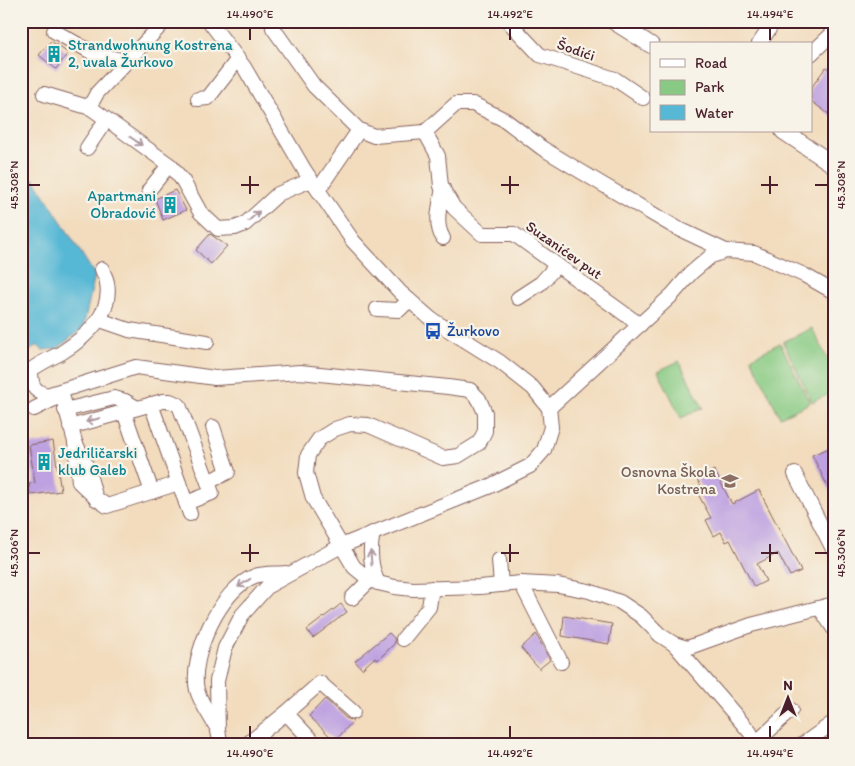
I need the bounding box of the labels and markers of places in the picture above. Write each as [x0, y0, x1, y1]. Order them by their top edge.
place label: Strandwohnung Kostrena 2, uvala Žurkovo [68, 36, 233, 71]
building icon: Strandwohnung Kostrena 2, uvala Žurkovo [44, 44, 64, 64]
place label: Apartmani Obradović [88, 187, 156, 222]
building icon: Apartmani Obradović [160, 195, 180, 215]
bus stop icon: Žurkovo [423, 321, 443, 341]
place label: Žurkovo [447, 322, 500, 340]
place label: Jedriličarski klub Galeb [58, 444, 137, 479]
building icon: Jedriličarski klub Galeb [34, 452, 54, 472]
place label: Osnovna Škola Kostrena [621, 463, 716, 498]
school or university icon: Osnovna Škola Kostrena [720, 471, 740, 491]

